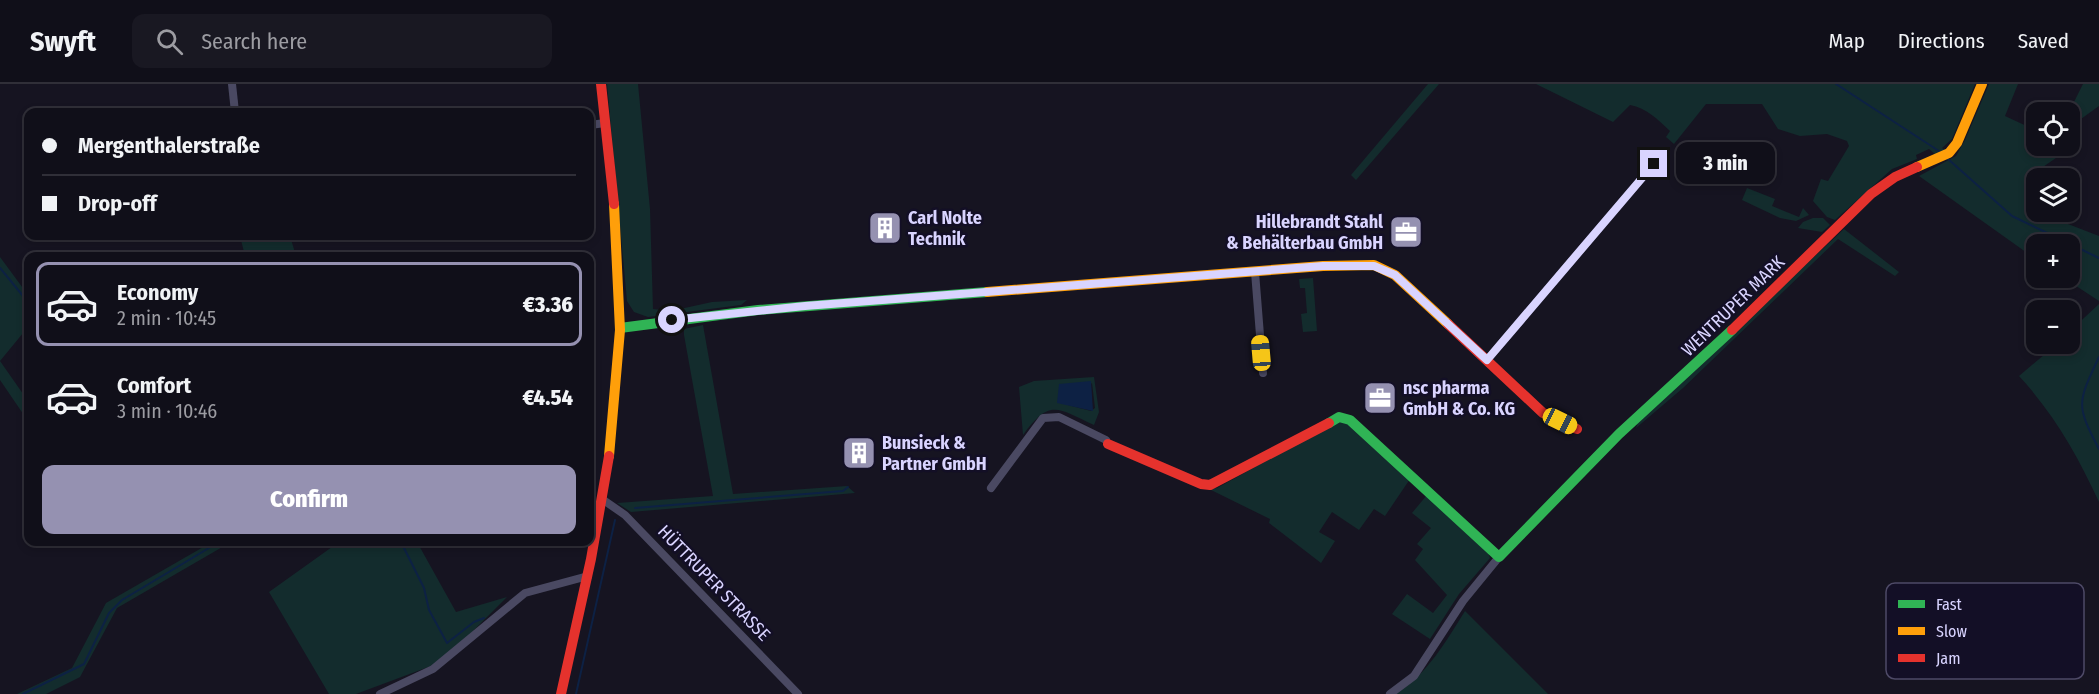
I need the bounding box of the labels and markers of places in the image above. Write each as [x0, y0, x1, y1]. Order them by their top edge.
place label: Carl Nolte Technik [908, 207, 982, 250]
building icon: Carl Nolte Technik [867, 210, 903, 246]
place label: Hillebrandt Stahl & Behälterbau GmbH [1226, 211, 1383, 254]
office icon: Hillebrandt Stahl & Behälterbau GmbH [1388, 214, 1424, 250]
place label: nsc pharma GmbH & Co. KG [1403, 377, 1515, 420]
office icon: nsc pharma GmbH & Co. KG [1362, 380, 1398, 416]
place label: Bunsieck & Partner GmbH [882, 432, 987, 475]
building icon: Bunsieck & Partner GmbH [841, 435, 877, 471]

